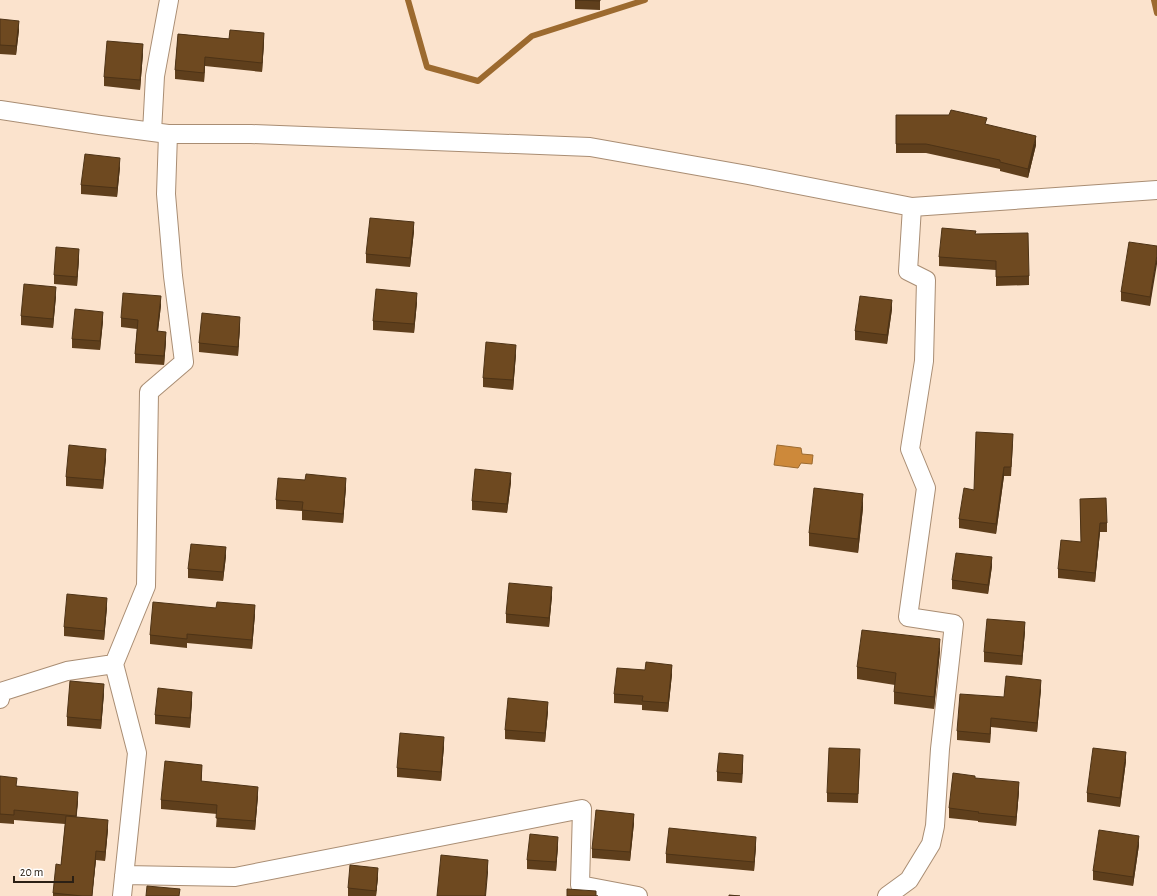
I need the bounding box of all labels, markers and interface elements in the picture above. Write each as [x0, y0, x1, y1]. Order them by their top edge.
scale bar [14, 858, 73, 884]
text: 20 m [20, 866, 43, 878]

